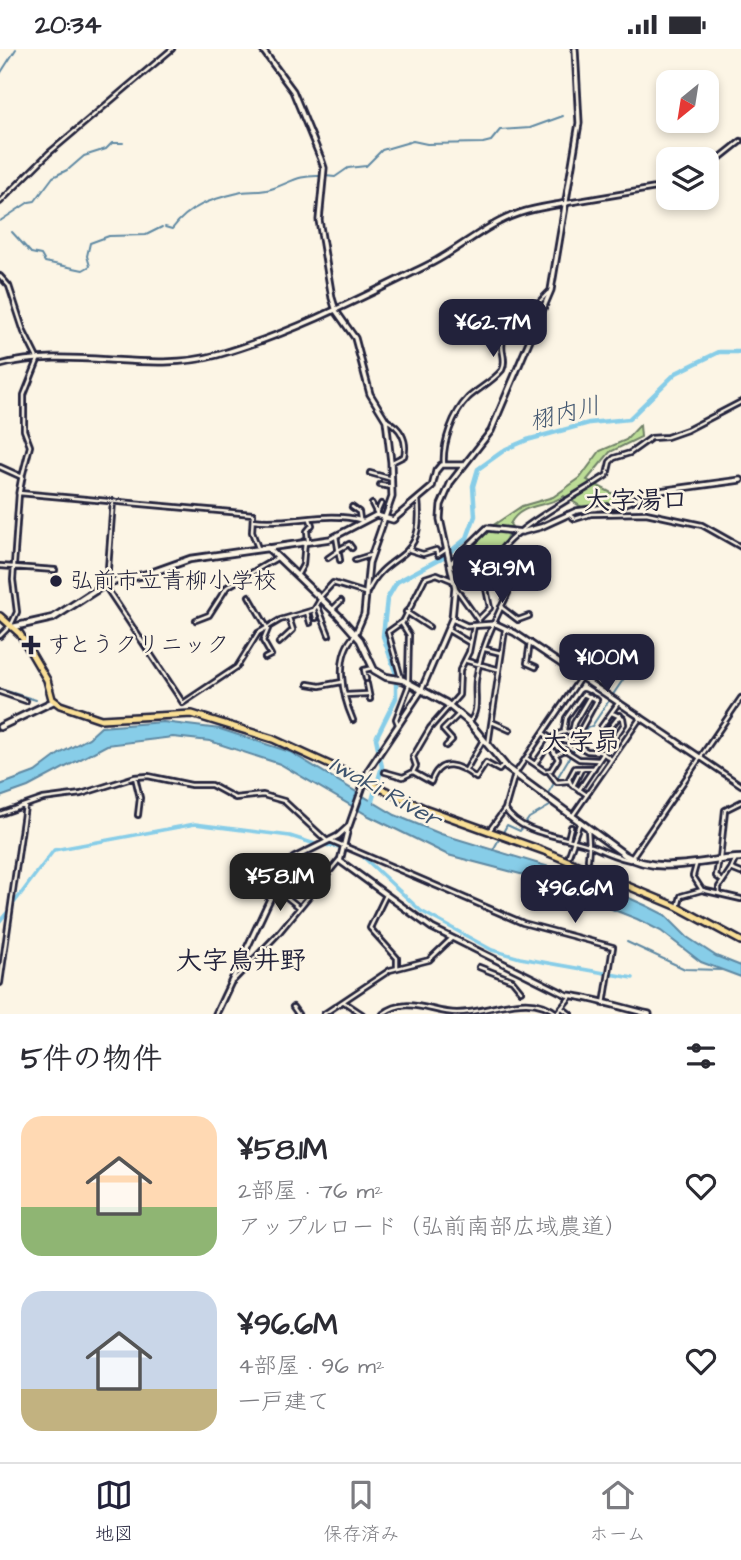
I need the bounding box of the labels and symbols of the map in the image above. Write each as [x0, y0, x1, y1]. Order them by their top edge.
north arrow [656, 70, 719, 133]
pin: ¥62.7M [436, 299, 550, 359]
water label: 栩内川 [526, 389, 604, 439]
district label: 大字湯口 [584, 483, 688, 519]
pin: ¥81.9M [445, 545, 559, 605]
place label: 弘前市立青柳小学校 [70, 565, 277, 597]
marker: 弘前市立青柳小学校 [48, 573, 64, 589]
place label: すとうクリニック [47, 629, 229, 661]
marker: すとうクリニック [21, 635, 41, 655]
pin: ¥100M [558, 635, 656, 694]
district label: 大字昴 [542, 724, 620, 760]
water label: Iwaki River [323, 747, 449, 838]
pin: ¥58.1M [223, 853, 337, 913]
pin: ¥96.6M [518, 865, 632, 925]
district label: 大字鳥井野 [176, 943, 306, 979]

